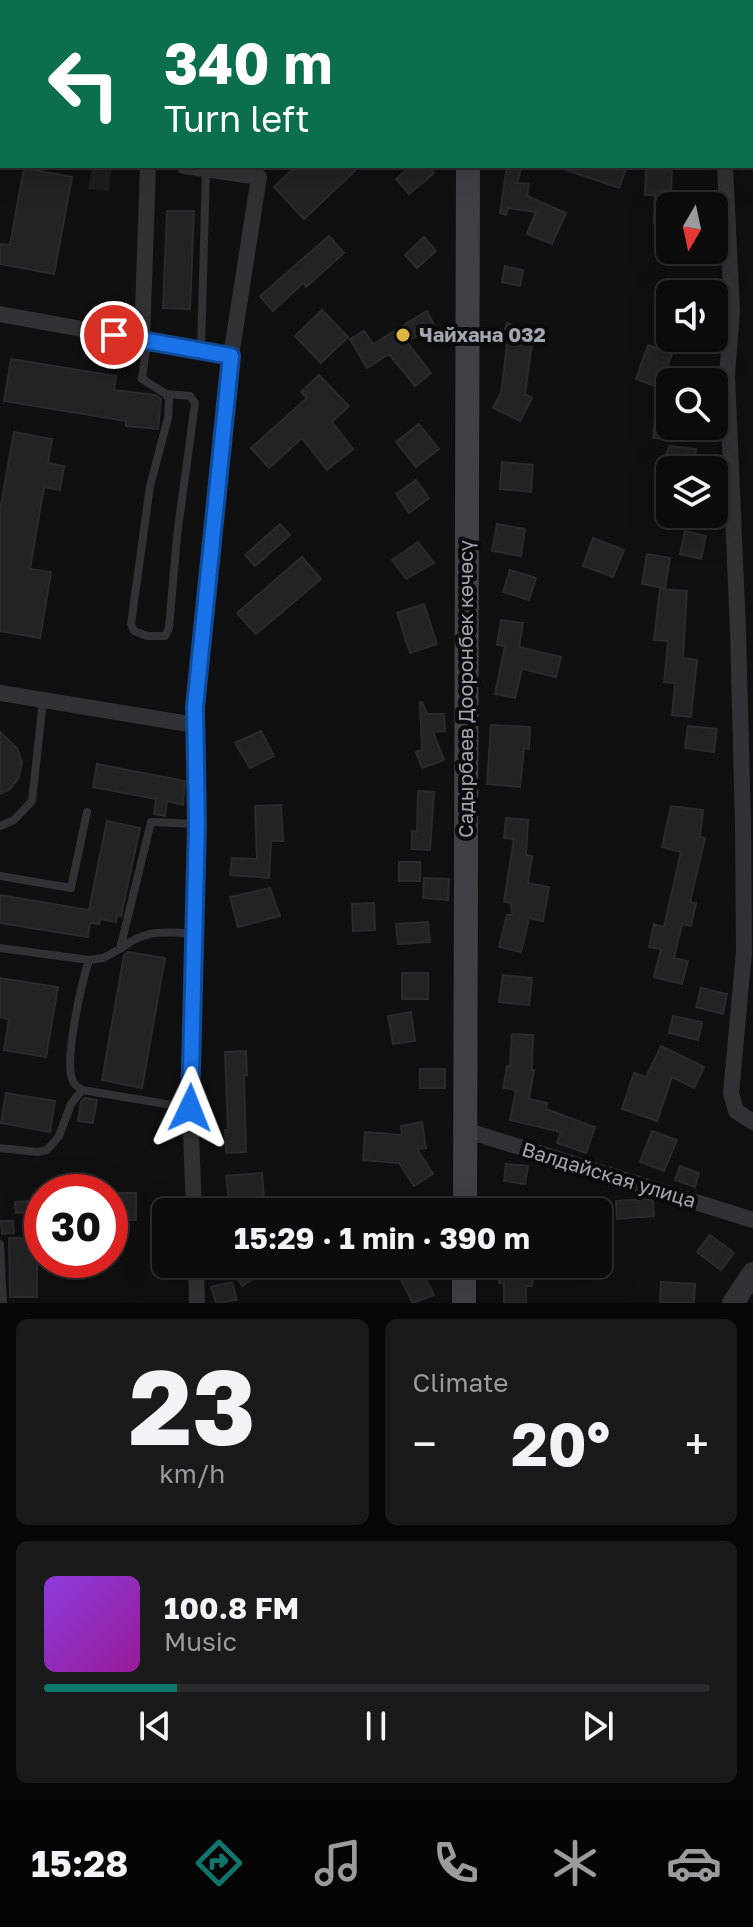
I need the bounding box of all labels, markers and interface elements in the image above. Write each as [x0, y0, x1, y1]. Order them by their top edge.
text: 340 m [164, 29, 333, 96]
icon: left [32, 32, 136, 136]
text: Turn left [164, 97, 310, 140]
north arrow [656, 192, 728, 264]
map controls [656, 192, 728, 528]
button: sound [656, 280, 728, 352]
pin [80, 301, 148, 369]
icon: arrive [92, 313, 136, 357]
place label: Чайхана 032 [419, 322, 546, 346]
marker: Чайхана 032 [394, 326, 412, 344]
button: search [656, 368, 728, 440]
button: layers [656, 456, 728, 528]
street label: Садырбаев Дооронбек көчөсү [453, 540, 478, 838]
position arrow [148, 1066, 232, 1150]
street label: Валдайская улица [519, 1136, 699, 1212]
speed limit sign: 30 [24, 1174, 128, 1278]
text: 15:29 · 1 min · 390 m [234, 1220, 530, 1256]
text: 23 [129, 1343, 256, 1468]
text: Climate [413, 1367, 508, 1398]
text: 20° [511, 1407, 610, 1479]
text: − [413, 1417, 437, 1470]
text: + [685, 1417, 709, 1470]
text: km/h [159, 1458, 225, 1489]
text: 100.8 FM [164, 1590, 299, 1626]
text: Music [164, 1626, 237, 1657]
icon: previous [133, 1704, 177, 1748]
icon: pause [354, 1704, 398, 1748]
icon: next [576, 1704, 620, 1748]
icon: directions [191, 1835, 247, 1891]
icon: music [310, 1835, 366, 1891]
icon: phone [428, 1835, 484, 1891]
icon: climate [547, 1835, 603, 1891]
icon: car [666, 1835, 722, 1891]
text: 15:28 [31, 1842, 128, 1885]

